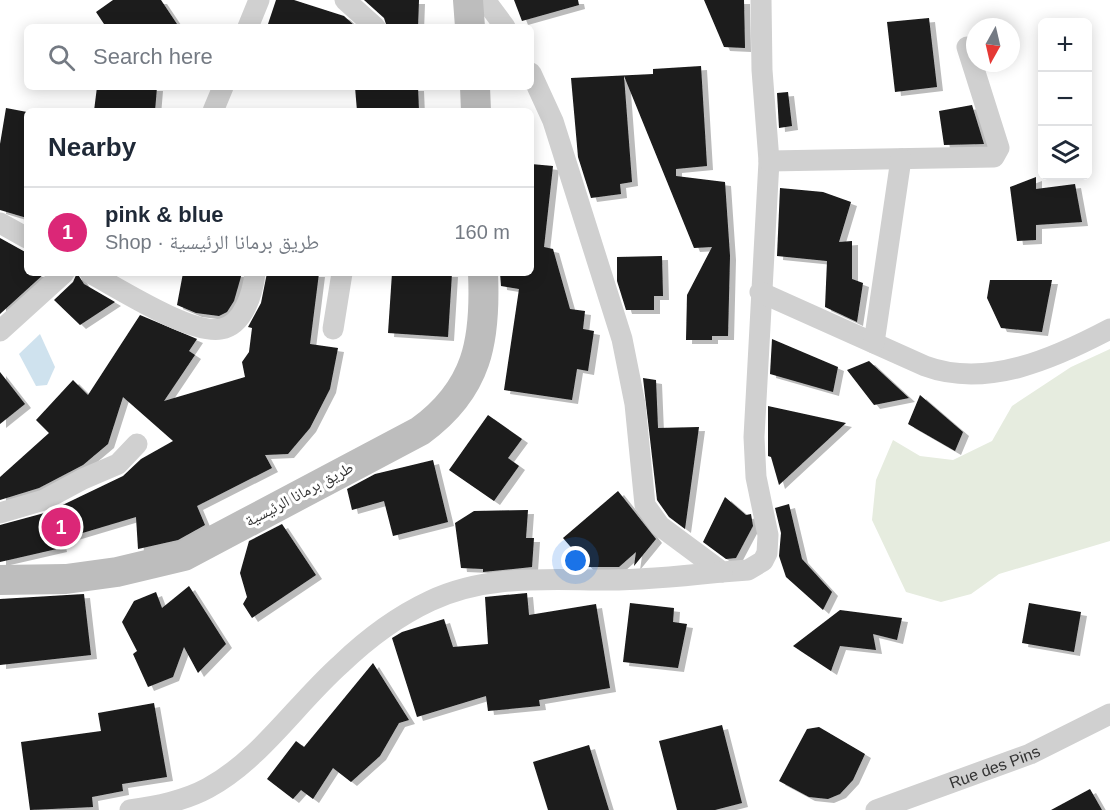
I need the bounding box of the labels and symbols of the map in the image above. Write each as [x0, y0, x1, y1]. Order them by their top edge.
north arrow [966, 18, 1020, 72]
street label: طريق برمانا الرئيسية [242, 458, 357, 531]
pin: 1 [42, 504, 80, 550]
your location [561, 546, 590, 575]
street label: Rue des Pins [947, 742, 1043, 791]

